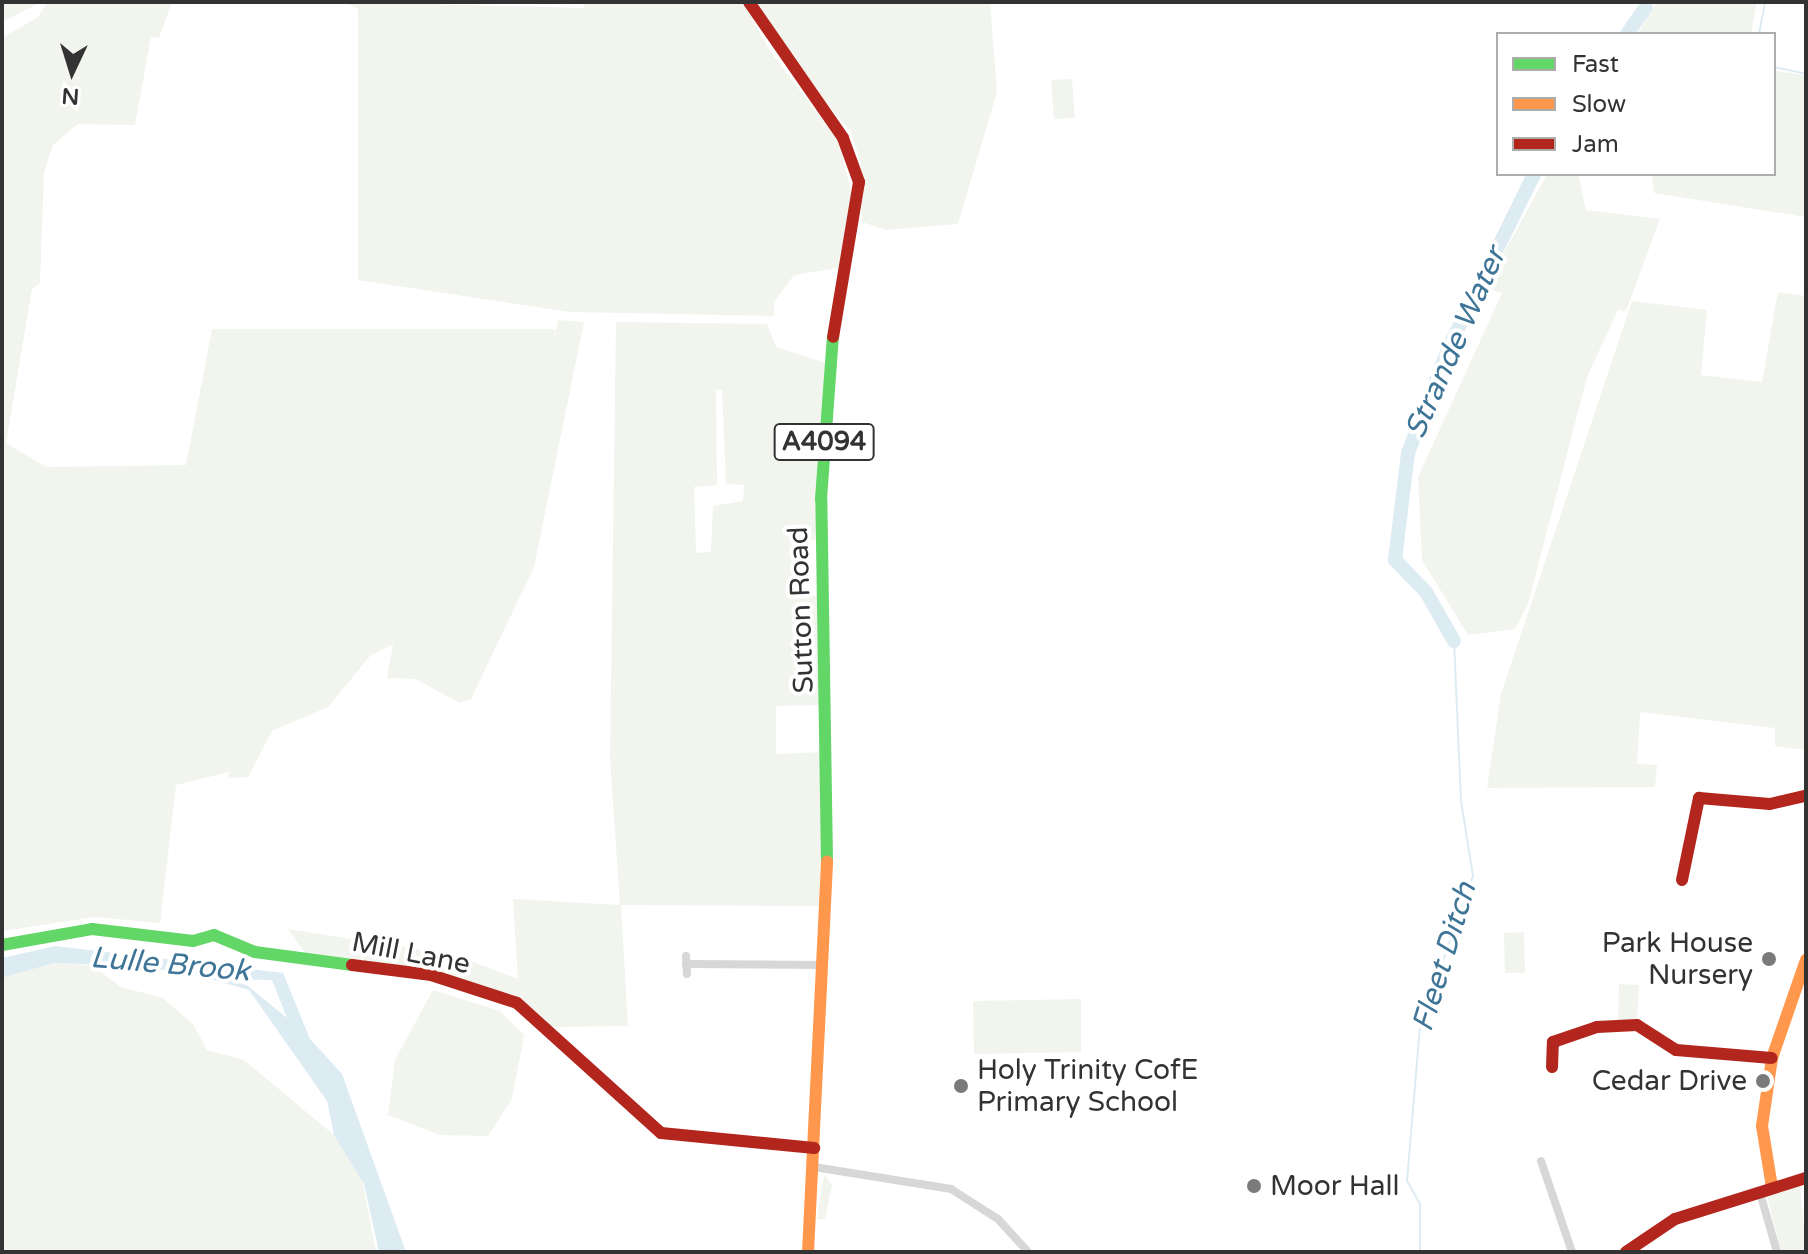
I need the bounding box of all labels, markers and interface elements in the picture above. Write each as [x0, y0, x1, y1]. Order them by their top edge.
north arrow [32, 32, 112, 112]
legend [1496, 32, 1776, 176]
text: Fast [1572, 50, 1619, 79]
text: N [61, 82, 80, 110]
text: Slow [1572, 90, 1626, 119]
text: Jam [1572, 130, 1619, 159]
water label: Strande Water [1398, 242, 1514, 444]
road number: A4094 [772, 420, 876, 464]
street label: Sutton Road [781, 526, 821, 694]
water label: Fleet Ditch [1405, 878, 1485, 1036]
street label: Mill Lane [349, 925, 473, 981]
place label: Park House Nursery [1602, 926, 1753, 992]
water label: Lulle Brook [89, 940, 251, 990]
marker: Park House Nursery [1760, 950, 1778, 968]
place label: Holy Trinity CofE Primary School [977, 1053, 1198, 1119]
place label: Cedar Drive [1592, 1064, 1747, 1098]
marker: Cedar Drive [1754, 1072, 1772, 1090]
marker: Holy Trinity CofE Primary School [952, 1077, 970, 1095]
place label: Moor Hall [1270, 1169, 1400, 1203]
marker: Moor Hall [1245, 1177, 1263, 1195]

